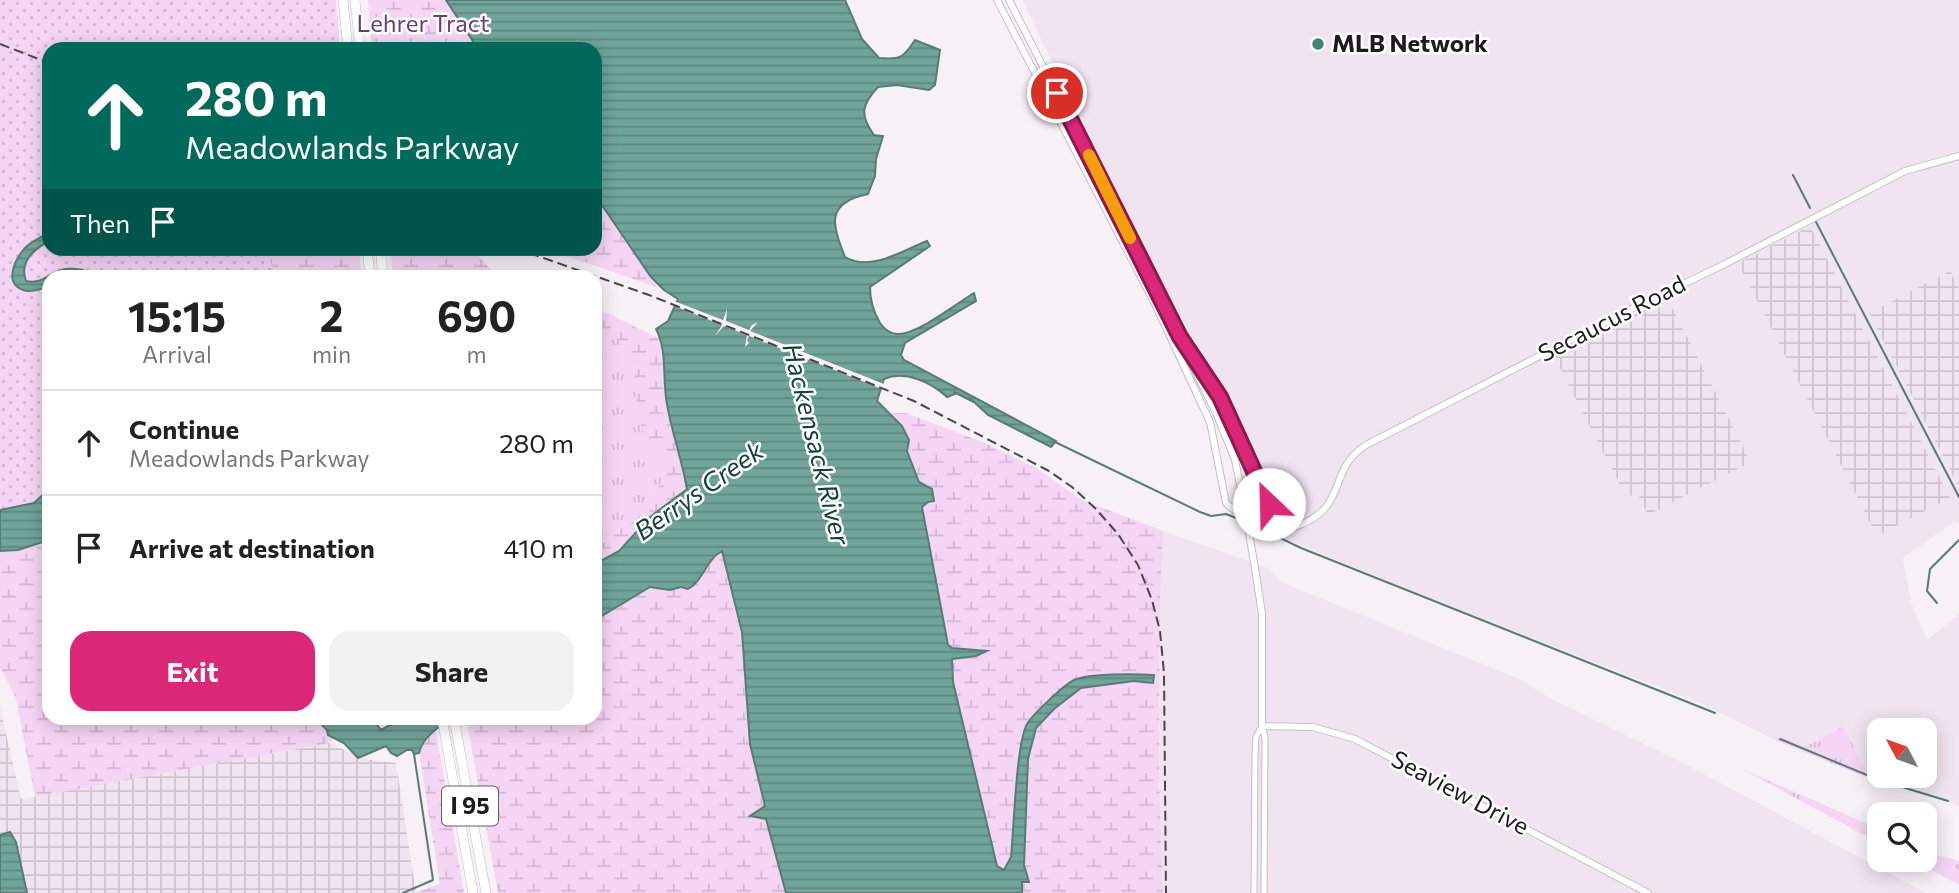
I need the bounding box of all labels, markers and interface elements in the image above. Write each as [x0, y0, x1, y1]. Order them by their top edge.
park label: Lehrer Tract [356, 8, 490, 37]
place label: MLB Network [1332, 28, 1488, 57]
marker: MLB Network [1310, 36, 1326, 52]
pin [1027, 63, 1087, 123]
text: 280 m [185, 66, 328, 126]
icon: ahead [70, 70, 161, 161]
icon: arrive [1038, 74, 1076, 112]
text: Meadowlands Parkway [185, 126, 519, 166]
icon: arrive [144, 203, 182, 241]
text: Then [70, 207, 130, 238]
street label: Secaucus Road [1533, 268, 1690, 367]
text: 15:15 [128, 289, 226, 341]
text: 2 [320, 289, 343, 341]
text: 690 [437, 289, 516, 341]
text: Arrival [142, 340, 212, 368]
text: min [312, 340, 351, 368]
text: m [466, 340, 487, 368]
water label: Hackensack River [777, 340, 858, 549]
text: Continue [129, 413, 239, 444]
icon: ahead [70, 424, 108, 462]
text: 280 m [499, 427, 574, 458]
water label: Berrys Creek [628, 433, 769, 546]
text: Meadowlands Parkway [129, 444, 369, 472]
position arrow [1232, 467, 1306, 541]
icon: arrive [70, 529, 108, 567]
text: Arrive at destination [129, 532, 375, 563]
text: 410 m [503, 532, 574, 563]
button: Exit [70, 631, 315, 711]
button: Share [329, 631, 574, 711]
north arrow [1867, 718, 1937, 788]
map controls [1867, 718, 1937, 872]
street label: Seaview Drive [1387, 743, 1534, 840]
road number: I 95 [442, 786, 498, 826]
button: search [1867, 802, 1937, 872]

